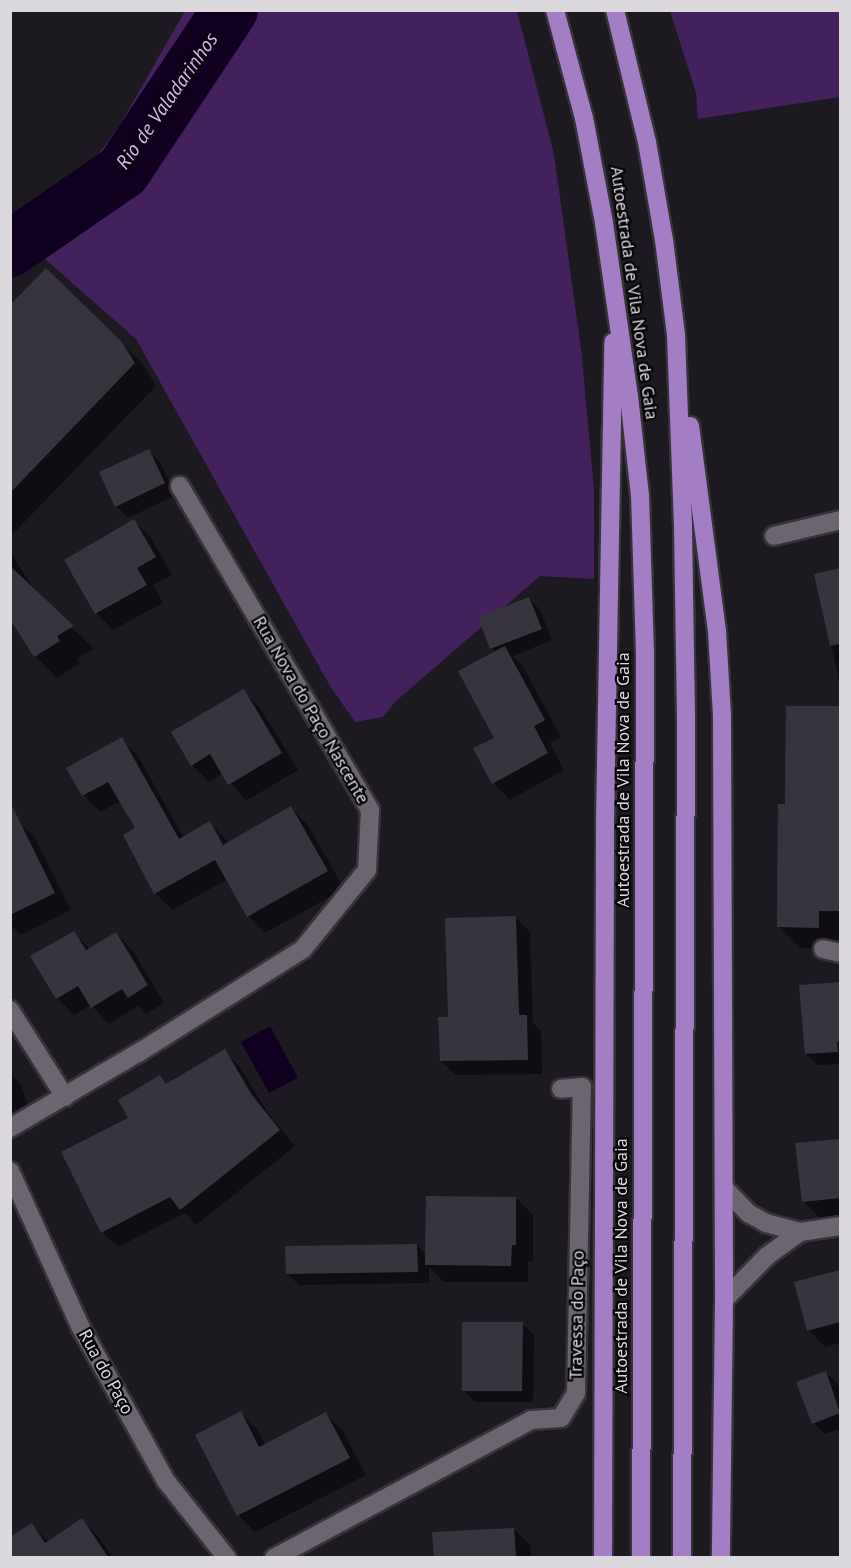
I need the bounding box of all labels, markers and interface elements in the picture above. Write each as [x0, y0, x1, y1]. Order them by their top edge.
water label: Rio de Valadarinhos [111, 28, 223, 174]
street label: Autoestrada de Vila Nova de Gaia [605, 165, 663, 421]
street label: Rua Nova do Paço Nascente [248, 612, 374, 808]
street label: Autoestrada de Vila Nova de Gaia [612, 652, 634, 908]
street label: Autoestrada de Vila Nova de Gaia [610, 1138, 632, 1394]
street label: Travessa do Paço [565, 1250, 589, 1380]
street label: Rua do Paço [74, 1326, 138, 1418]

